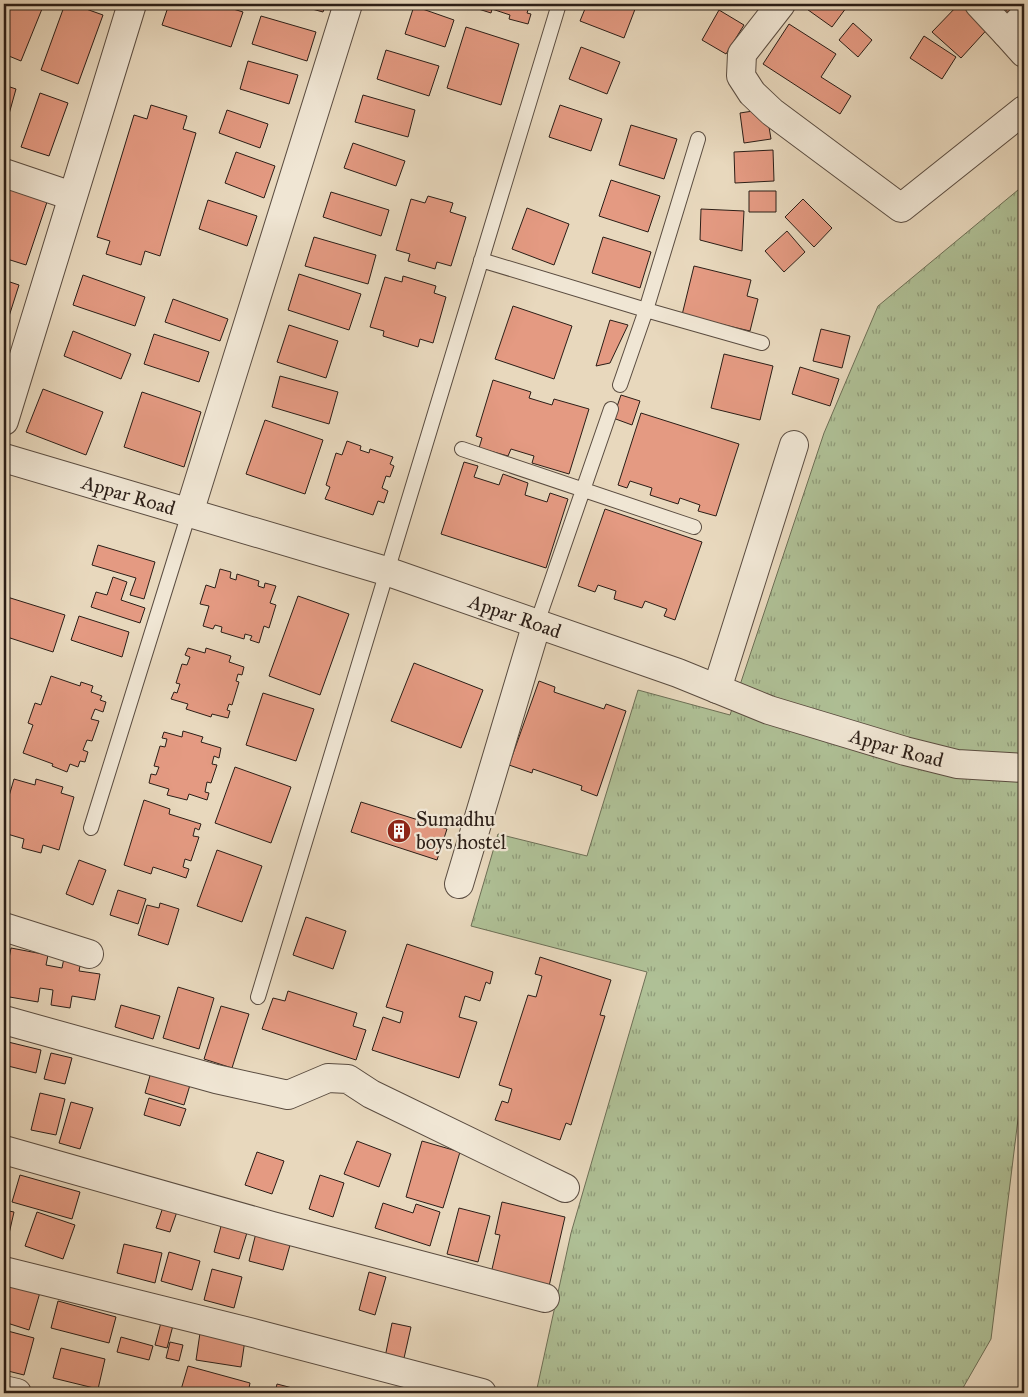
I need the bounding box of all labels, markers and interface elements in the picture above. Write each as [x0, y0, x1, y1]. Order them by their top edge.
street label: Appar Road [78, 469, 178, 520]
street label: Appar Road [465, 589, 564, 643]
street label: Appar Road [846, 723, 946, 772]
place label: Sumadhu boys hostel [416, 807, 507, 854]
building icon: Sumadhu boys hostel [386, 818, 412, 844]

